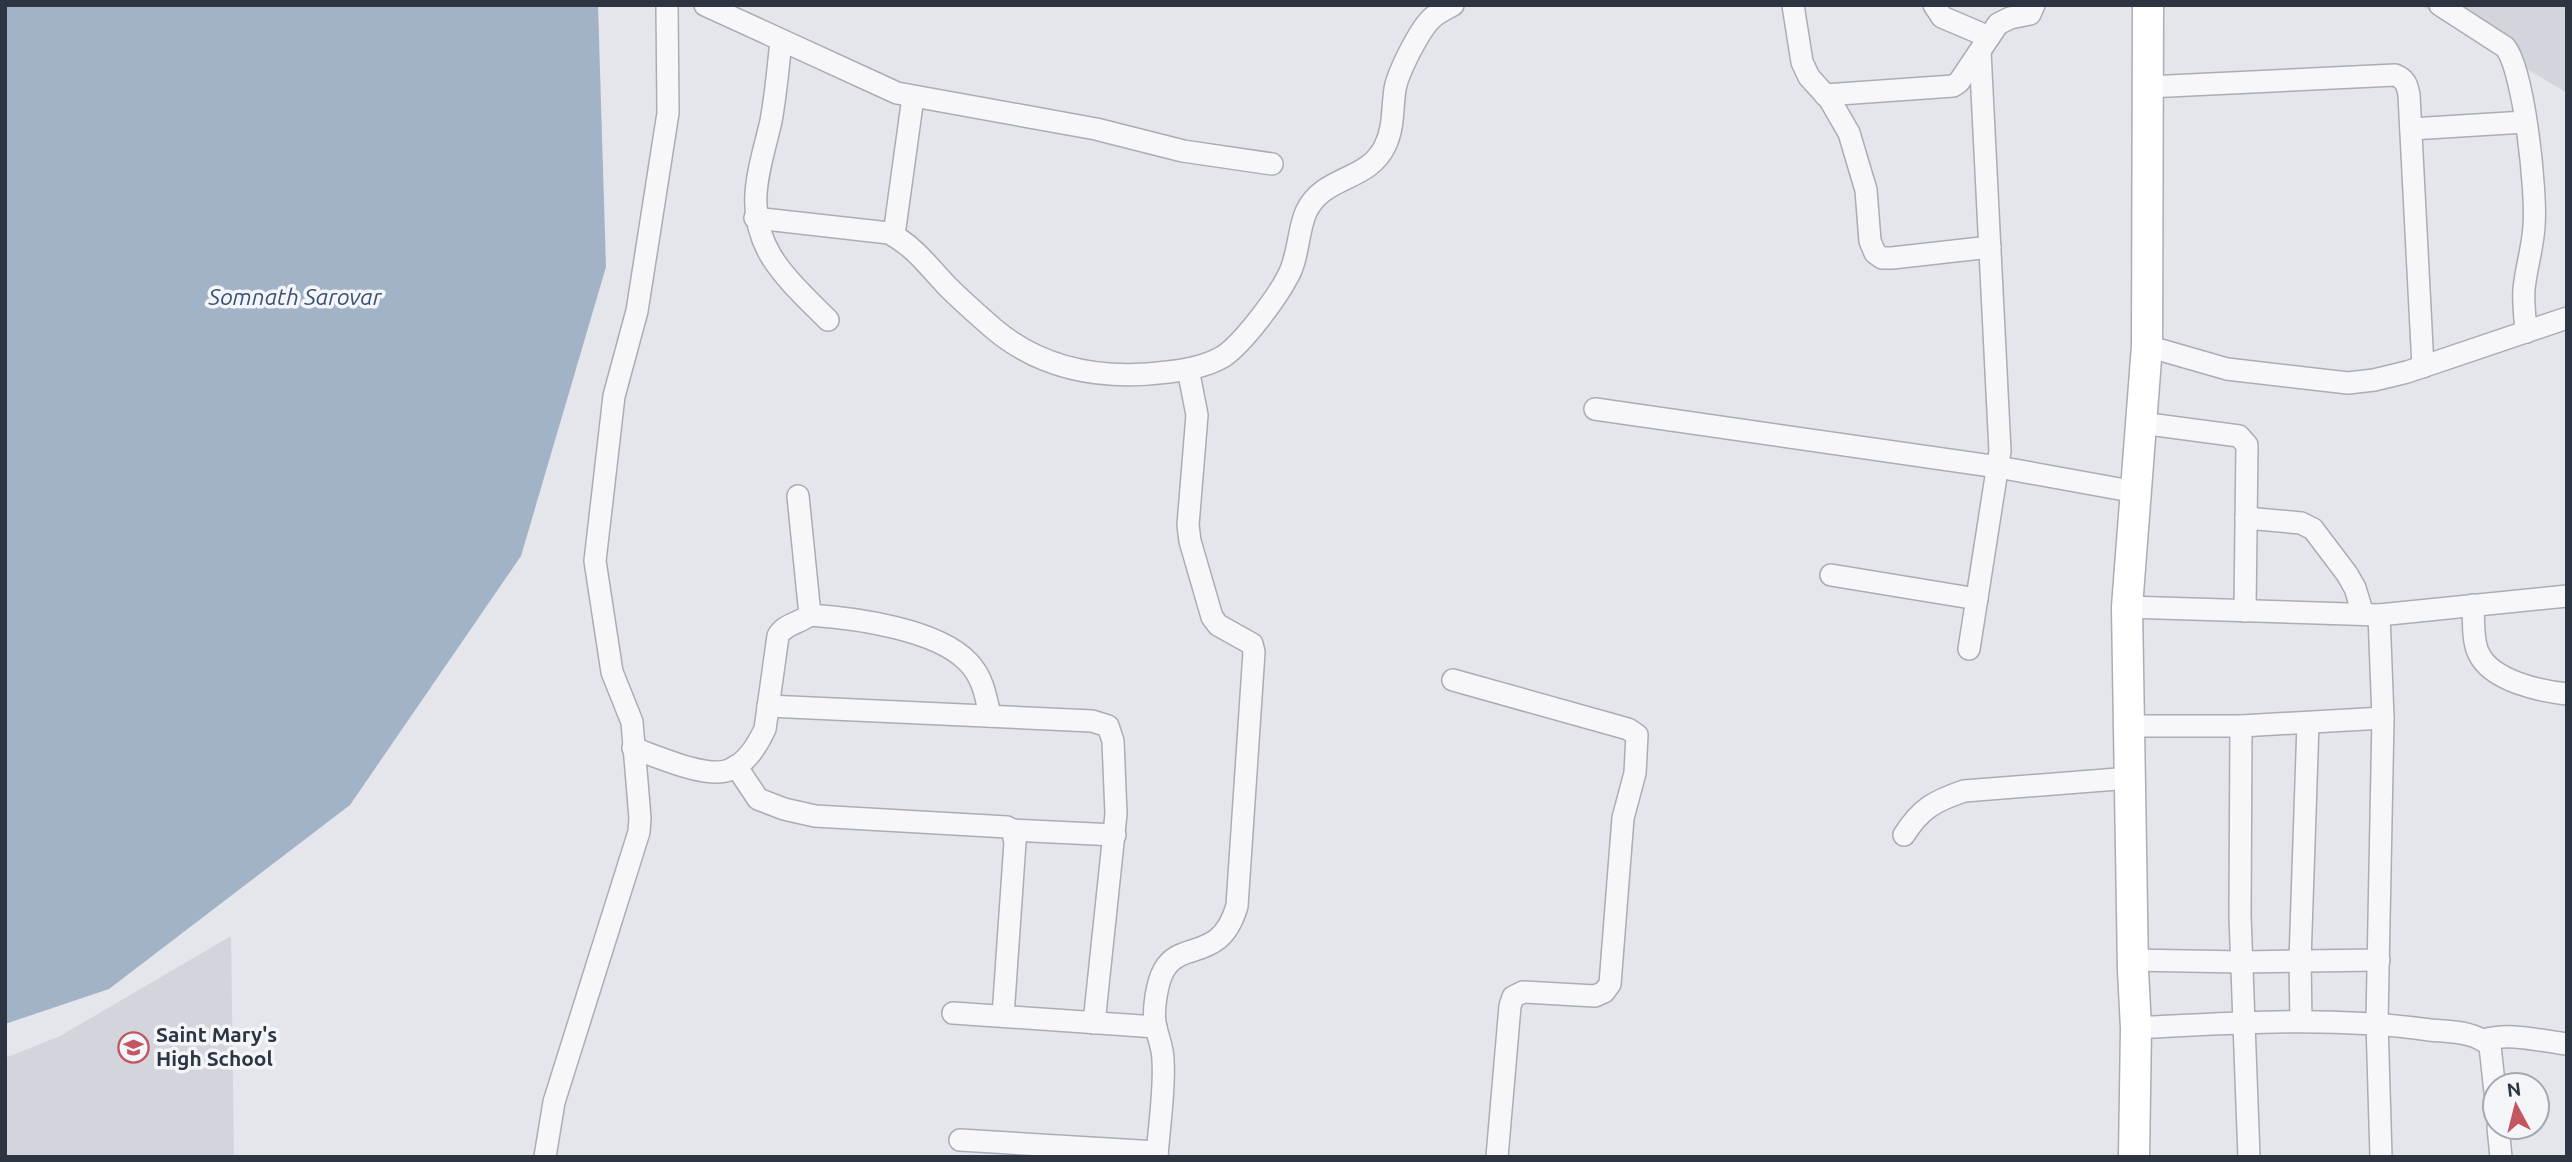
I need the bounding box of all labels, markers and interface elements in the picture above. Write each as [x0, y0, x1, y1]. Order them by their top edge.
water label: Somnath Sarovar [208, 284, 383, 309]
place label: Saint Mary's High School [156, 1022, 277, 1070]
school or university icon: Saint Mary's High School [116, 1030, 150, 1064]
north arrow [2481, 1071, 2551, 1141]
text: N [2506, 1077, 2522, 1101]

